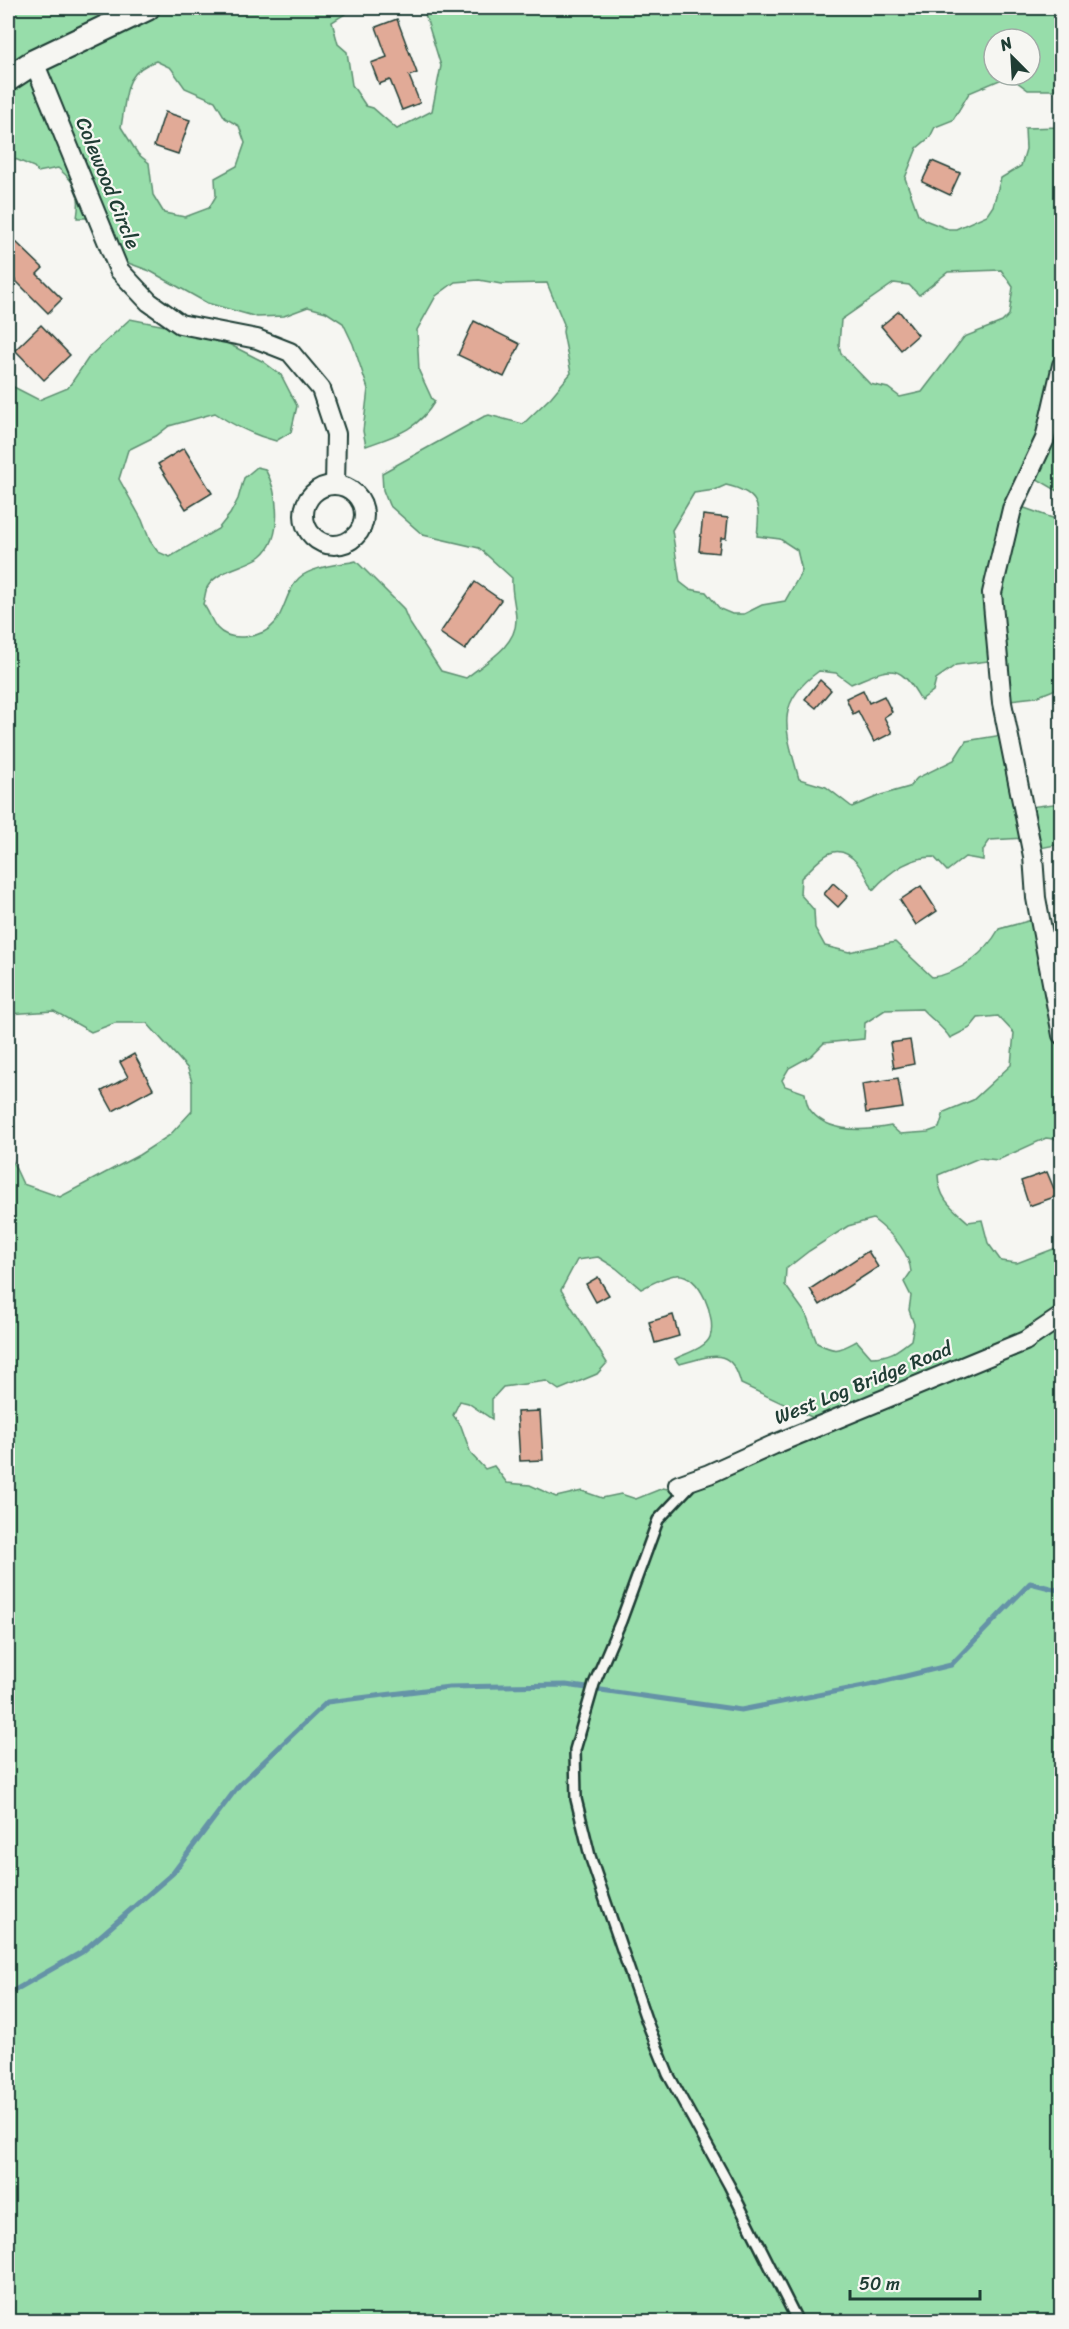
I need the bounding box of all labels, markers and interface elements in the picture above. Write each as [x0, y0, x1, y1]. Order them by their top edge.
north arrow [982, 27, 1042, 87]
text: N [994, 28, 1018, 60]
street label: Colewood Circle [66, 112, 151, 255]
street label: West Log Bridge Road [769, 1331, 959, 1435]
scale bar [850, 2263, 980, 2301]
text: 50 m [859, 2268, 900, 2300]

